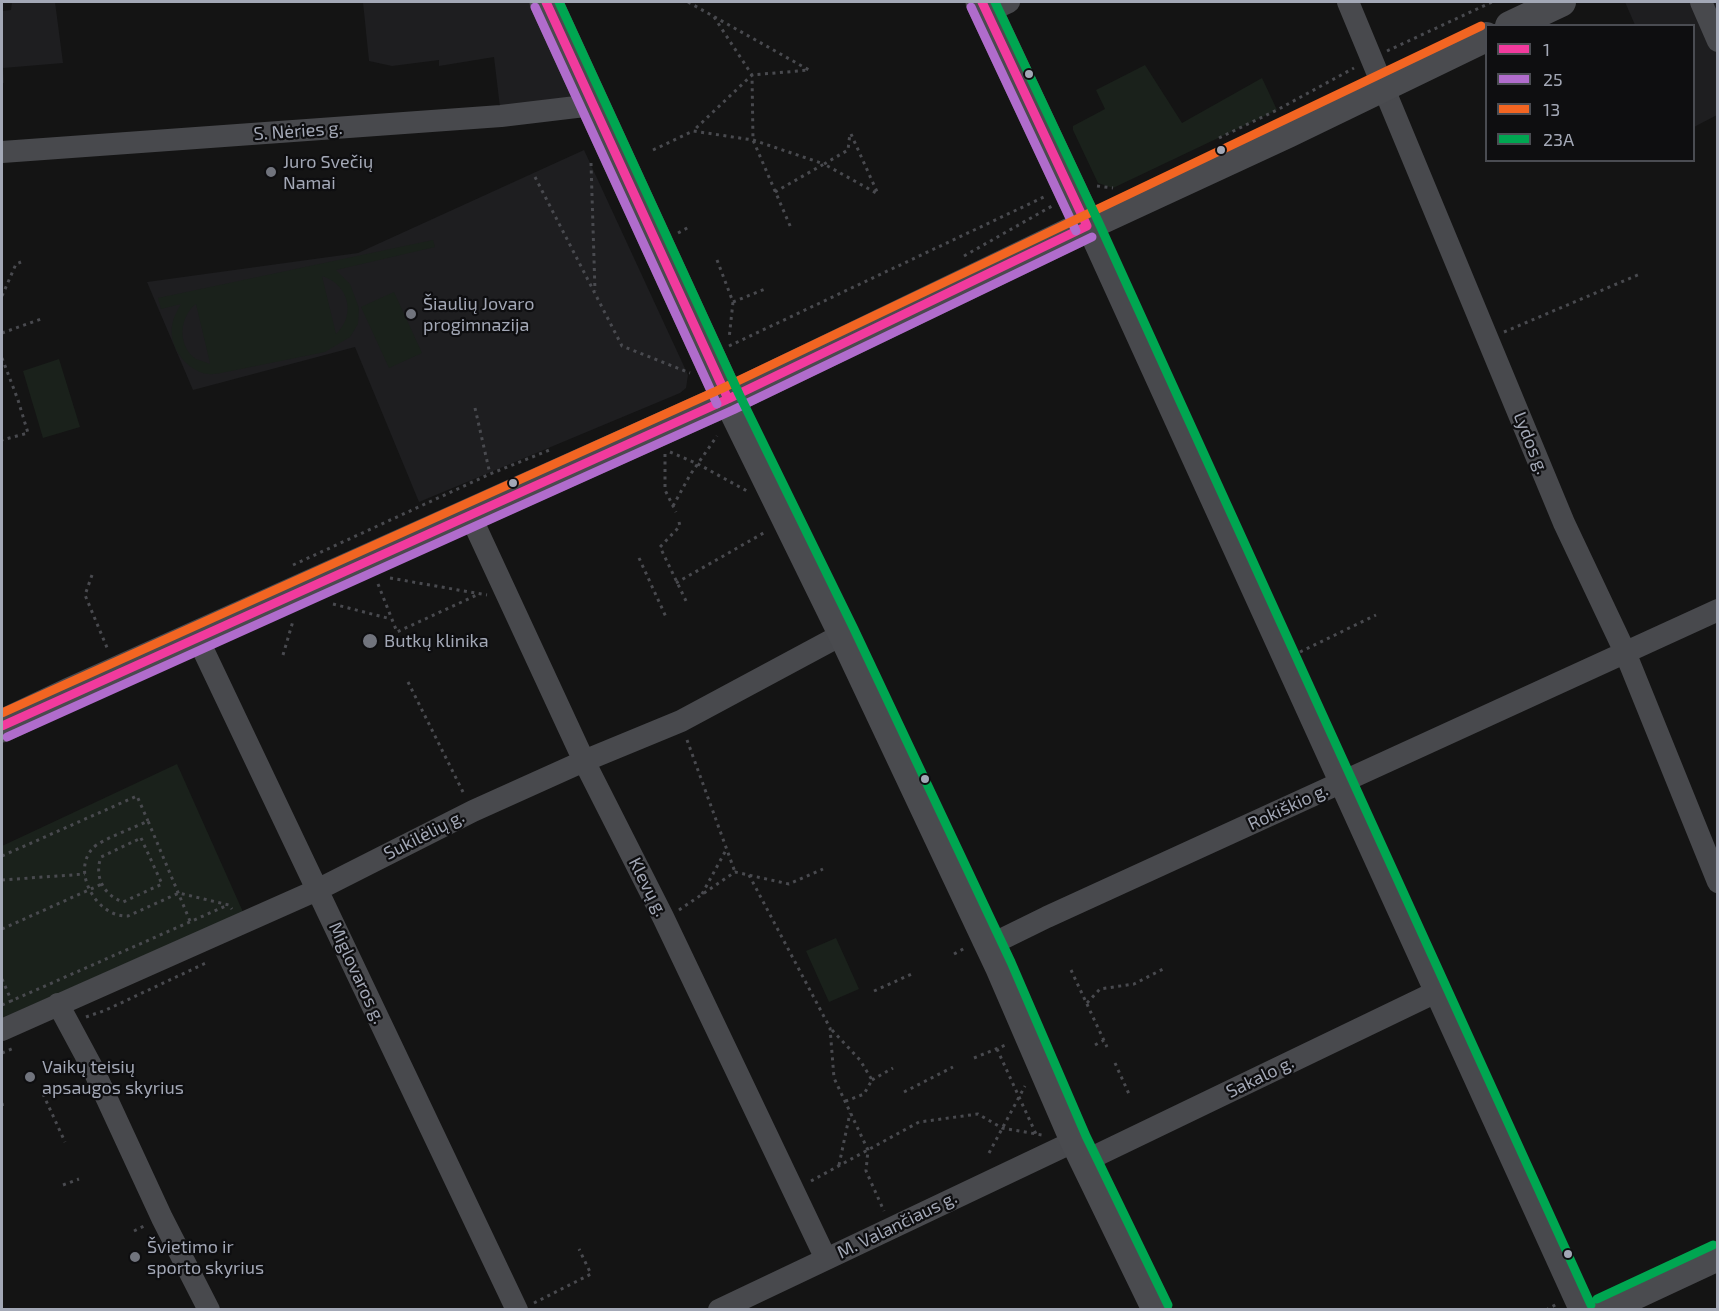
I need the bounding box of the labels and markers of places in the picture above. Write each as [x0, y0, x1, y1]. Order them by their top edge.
unlabelled marker [1023, 68, 1035, 80]
unlabelled marker [1215, 144, 1227, 156]
place label: Juro Svečių Namai [283, 151, 373, 194]
marker: Juro Svečių Namai [264, 165, 278, 179]
place label: Šiaulių Jovaro progimnazija [423, 293, 535, 336]
marker: Šiaulių Jovaro progimnazija [404, 307, 418, 321]
unlabelled marker [507, 477, 519, 489]
place label: Butkų klinika [384, 630, 489, 652]
marker: Butkų klinika [361, 632, 379, 650]
unlabelled marker [919, 773, 931, 785]
place label: Vaikų teisių apsaugos skyrius [42, 1056, 184, 1098]
marker: Vaikų teisių apsaugos skyrius [23, 1070, 37, 1084]
place label: Švietimo ir sporto skyrius [147, 1236, 264, 1278]
unlabelled marker [1562, 1248, 1574, 1260]
marker: Švietimo ir sporto skyrius [128, 1250, 142, 1264]

